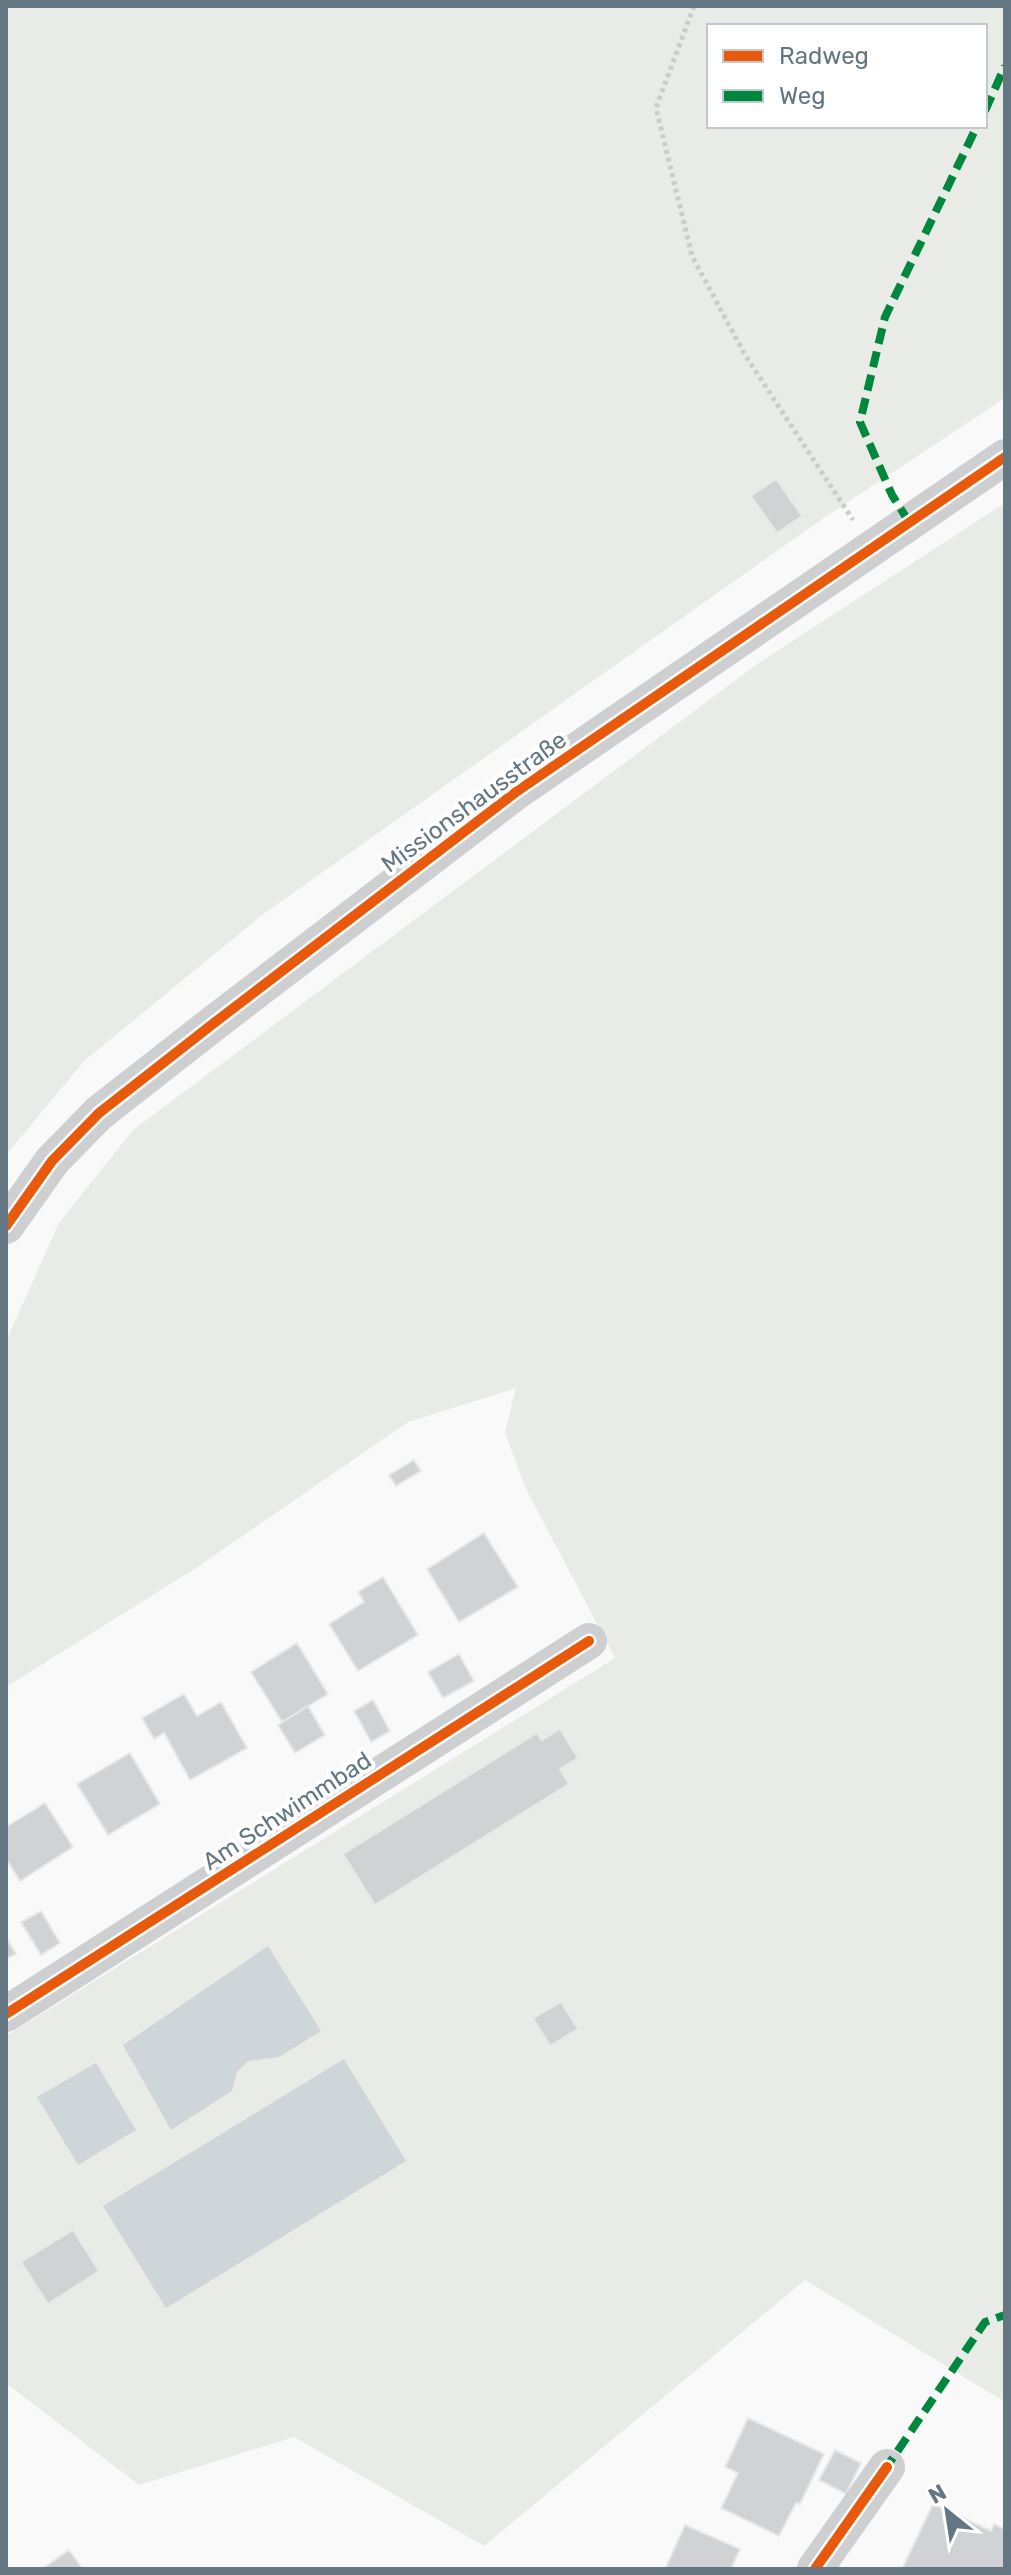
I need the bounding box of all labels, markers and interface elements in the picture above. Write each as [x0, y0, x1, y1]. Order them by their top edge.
legend [707, 24, 987, 128]
text: Radweg [779, 42, 869, 70]
text: Weg [779, 82, 826, 110]
street label: Missionshausstraße [376, 726, 572, 878]
street label: Am Schwimmbad [197, 1746, 377, 1876]
north arrow [907, 2471, 987, 2551]
text: N [924, 2478, 951, 2510]

